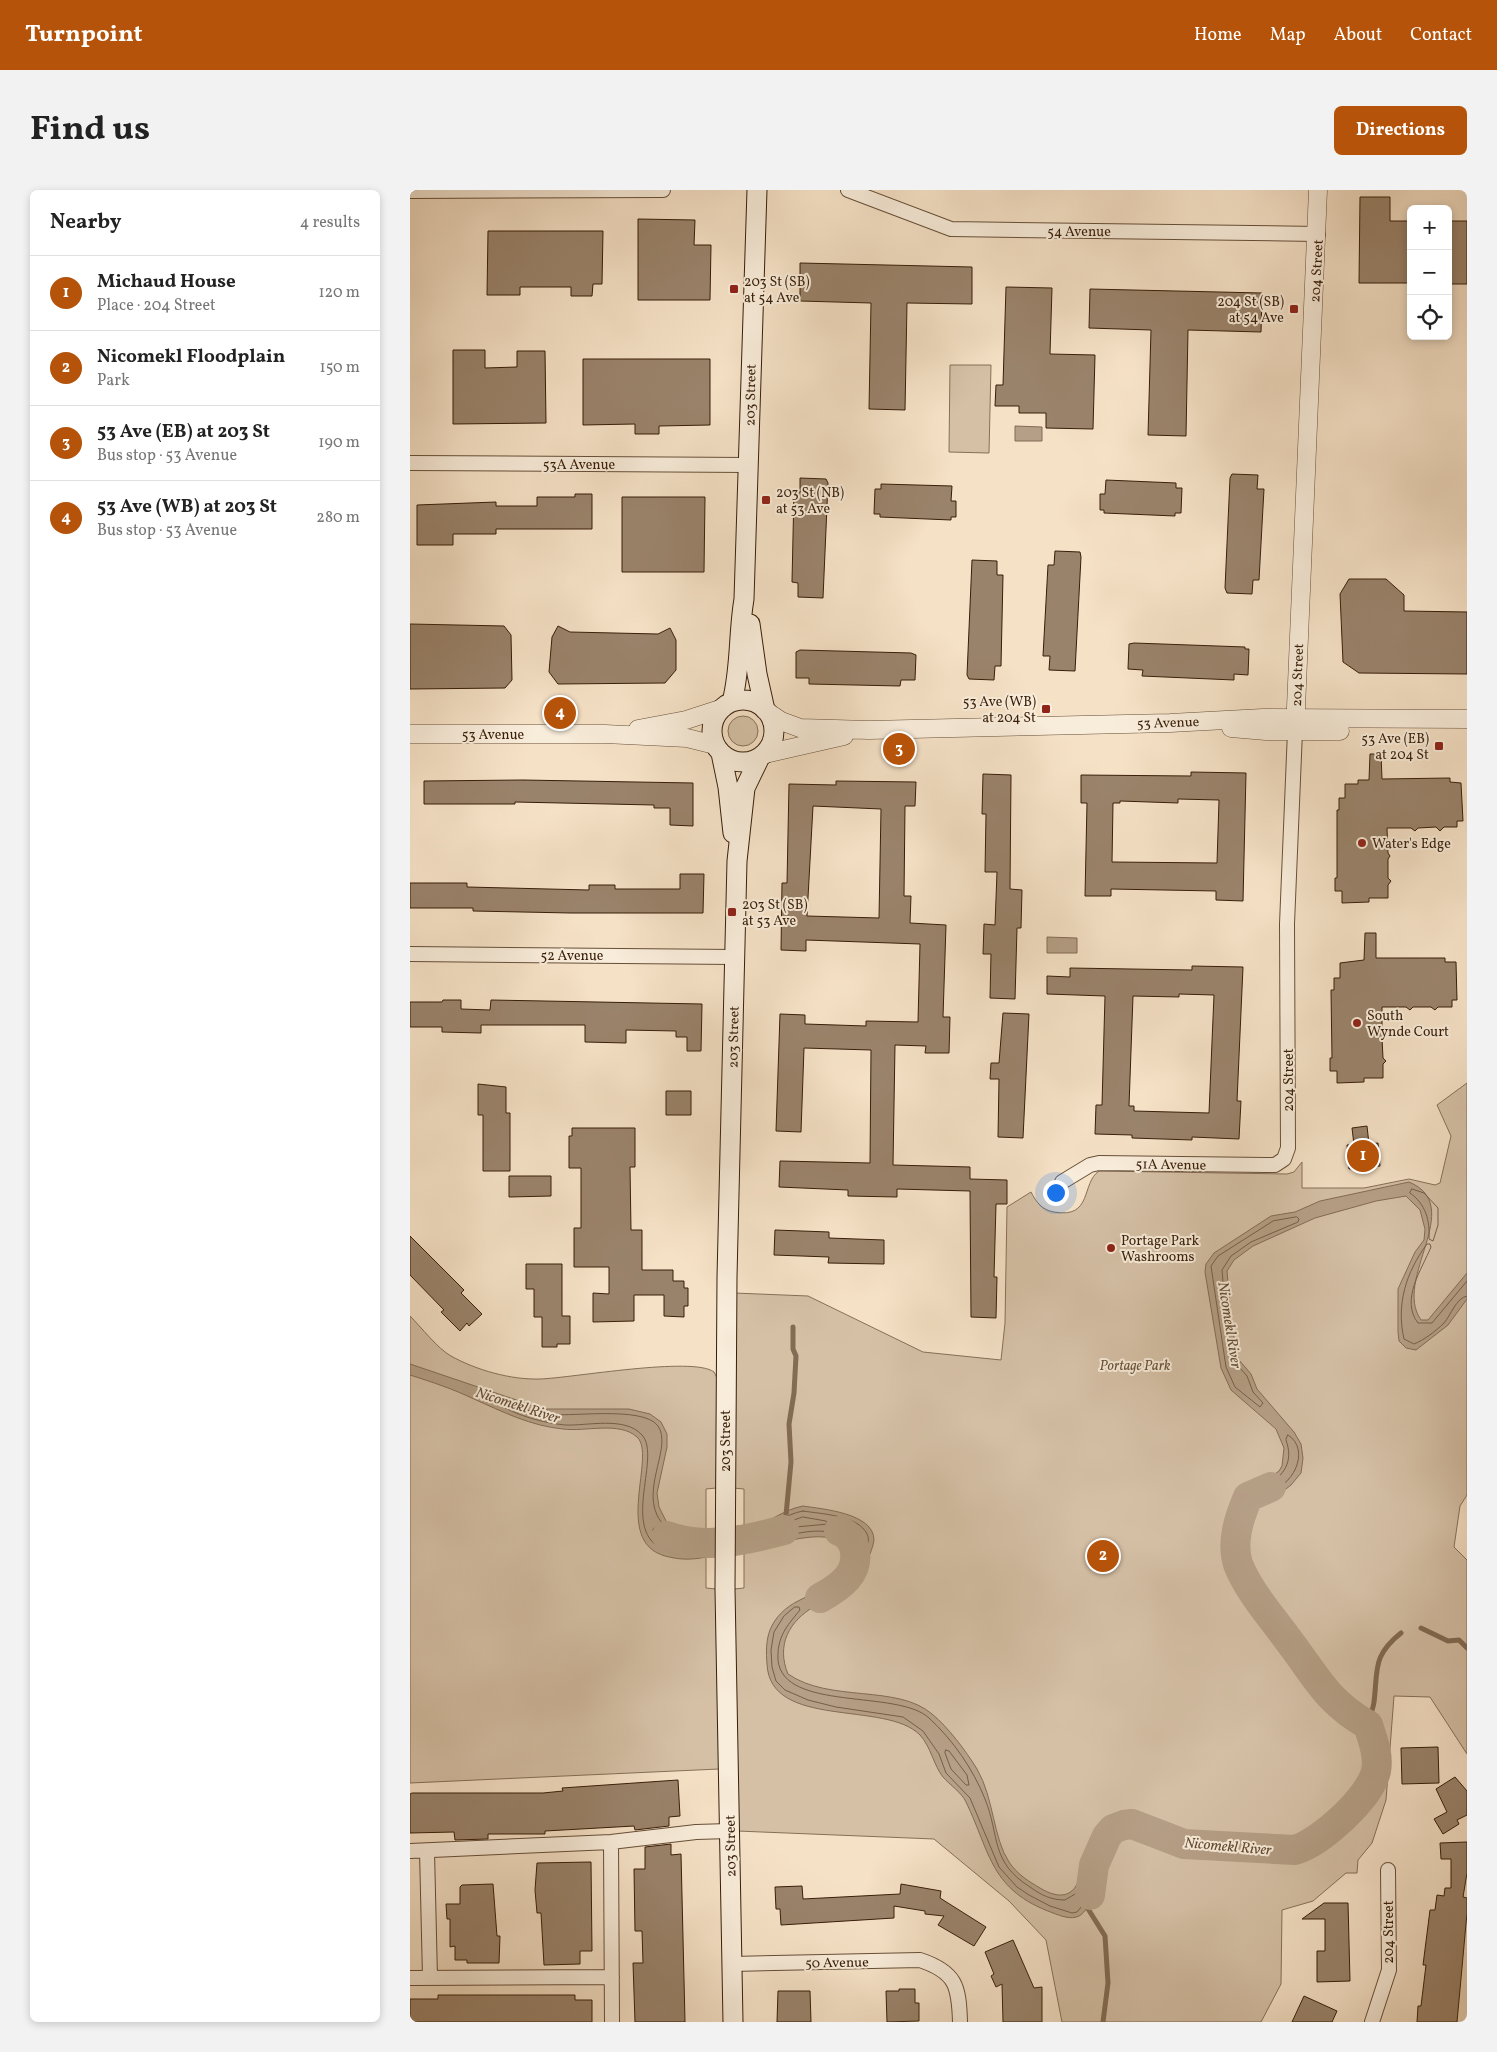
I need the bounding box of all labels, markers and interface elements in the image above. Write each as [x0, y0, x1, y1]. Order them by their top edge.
text: Turnpoint [25, 18, 143, 52]
text: Home [1194, 23, 1242, 48]
text: Map [1270, 23, 1306, 48]
text: About [1334, 23, 1382, 48]
text: Contact [1410, 23, 1472, 48]
text: Find us [30, 106, 150, 154]
button: Directions [1334, 106, 1467, 155]
map controls [1407, 205, 1452, 340]
button: + [1407, 205, 1452, 250]
text: Nearby [50, 208, 121, 237]
text: 4 results [300, 212, 360, 234]
street label: 54 Avenue [1047, 223, 1111, 242]
street label: 204 Street [1306, 239, 1329, 303]
button: − [1407, 250, 1452, 295]
text: Michaud House [97, 269, 236, 295]
place label: 203 St (SB) at 54 Ave [744, 273, 809, 308]
text: 1 [63, 282, 69, 304]
text: 120 m [318, 282, 360, 304]
marker: 203 St (SB) at 54 Ave [728, 283, 740, 295]
place label: 204 St (SB) at 54 Ave [1217, 293, 1284, 328]
text: Place · 204 Street [97, 295, 216, 317]
button: locate [1407, 295, 1452, 340]
marker: 204 St (SB) at 54 Ave [1288, 303, 1300, 315]
text: Nicomekl Floodplain [97, 344, 285, 370]
text: 2 [62, 357, 70, 379]
text: 150 m [319, 357, 360, 379]
street label: 203 Street [741, 364, 762, 426]
text: Park [97, 370, 130, 392]
text: 53 Ave (EB) at 203 St [97, 419, 270, 445]
text: 3 [62, 432, 70, 454]
text: 190 m [318, 432, 360, 454]
text: Bus stop · 53 Avenue [97, 445, 237, 467]
street label: 53A Avenue [543, 456, 616, 475]
place label: 203 St (NB) at 53 Ave [776, 484, 844, 519]
text: 53 Ave (WB) at 203 St [97, 494, 277, 520]
marker: 203 St (NB) at 53 Ave [760, 494, 772, 506]
text: 4 [61, 507, 71, 529]
text: 280 m [316, 507, 360, 529]
text: Bus stop · 53 Avenue [97, 520, 237, 542]
street label: 204 Street [1288, 643, 1309, 707]
place label: 53 Ave (WB) at 204 St [963, 693, 1036, 728]
pin: 4 [544, 694, 576, 732]
marker: 53 Ave (WB) at 204 St [1040, 703, 1052, 715]
street label: 53 Avenue [1136, 713, 1200, 734]
street label: 53 Avenue [462, 726, 525, 745]
pin: 3 [883, 730, 915, 768]
place label: 53 Ave (EB) at 204 St [1361, 730, 1429, 765]
marker: 53 Ave (EB) at 204 St [1433, 740, 1445, 752]
place label: Water's Edge [1372, 835, 1451, 854]
marker: Water's Edge [1356, 837, 1368, 849]
place label: 203 St (SB) at 53 Ave [742, 896, 807, 931]
marker: 203 St (SB) at 53 Ave [726, 906, 738, 918]
street label: 52 Avenue [541, 947, 604, 966]
street label: 203 Street [724, 1006, 745, 1068]
place label: South Wynde Court [1367, 1007, 1449, 1042]
marker: South Wynde Court [1351, 1017, 1363, 1029]
street label: 204 Street [1280, 1048, 1299, 1112]
pin: 1 [1347, 1137, 1379, 1175]
street label: 51A Avenue [1136, 1155, 1207, 1176]
your location [1043, 1180, 1069, 1206]
place label: Portage Park Washrooms [1121, 1232, 1200, 1267]
marker: Portage Park Washrooms [1105, 1242, 1117, 1254]
water label: Nicomekl River [1211, 1280, 1246, 1371]
park label: Portage Park [1100, 1357, 1171, 1376]
water label: Nicomekl River [473, 1383, 563, 1430]
street label: 203 Street [717, 1410, 736, 1472]
pin: 2 [1087, 1537, 1119, 1575]
street label: 203 Street [721, 1815, 742, 1877]
water label: Nicomekl River [1183, 1833, 1273, 1862]
street label: 204 Street [1380, 1900, 1399, 1964]
street label: 50 Avenue [805, 1953, 869, 1974]

